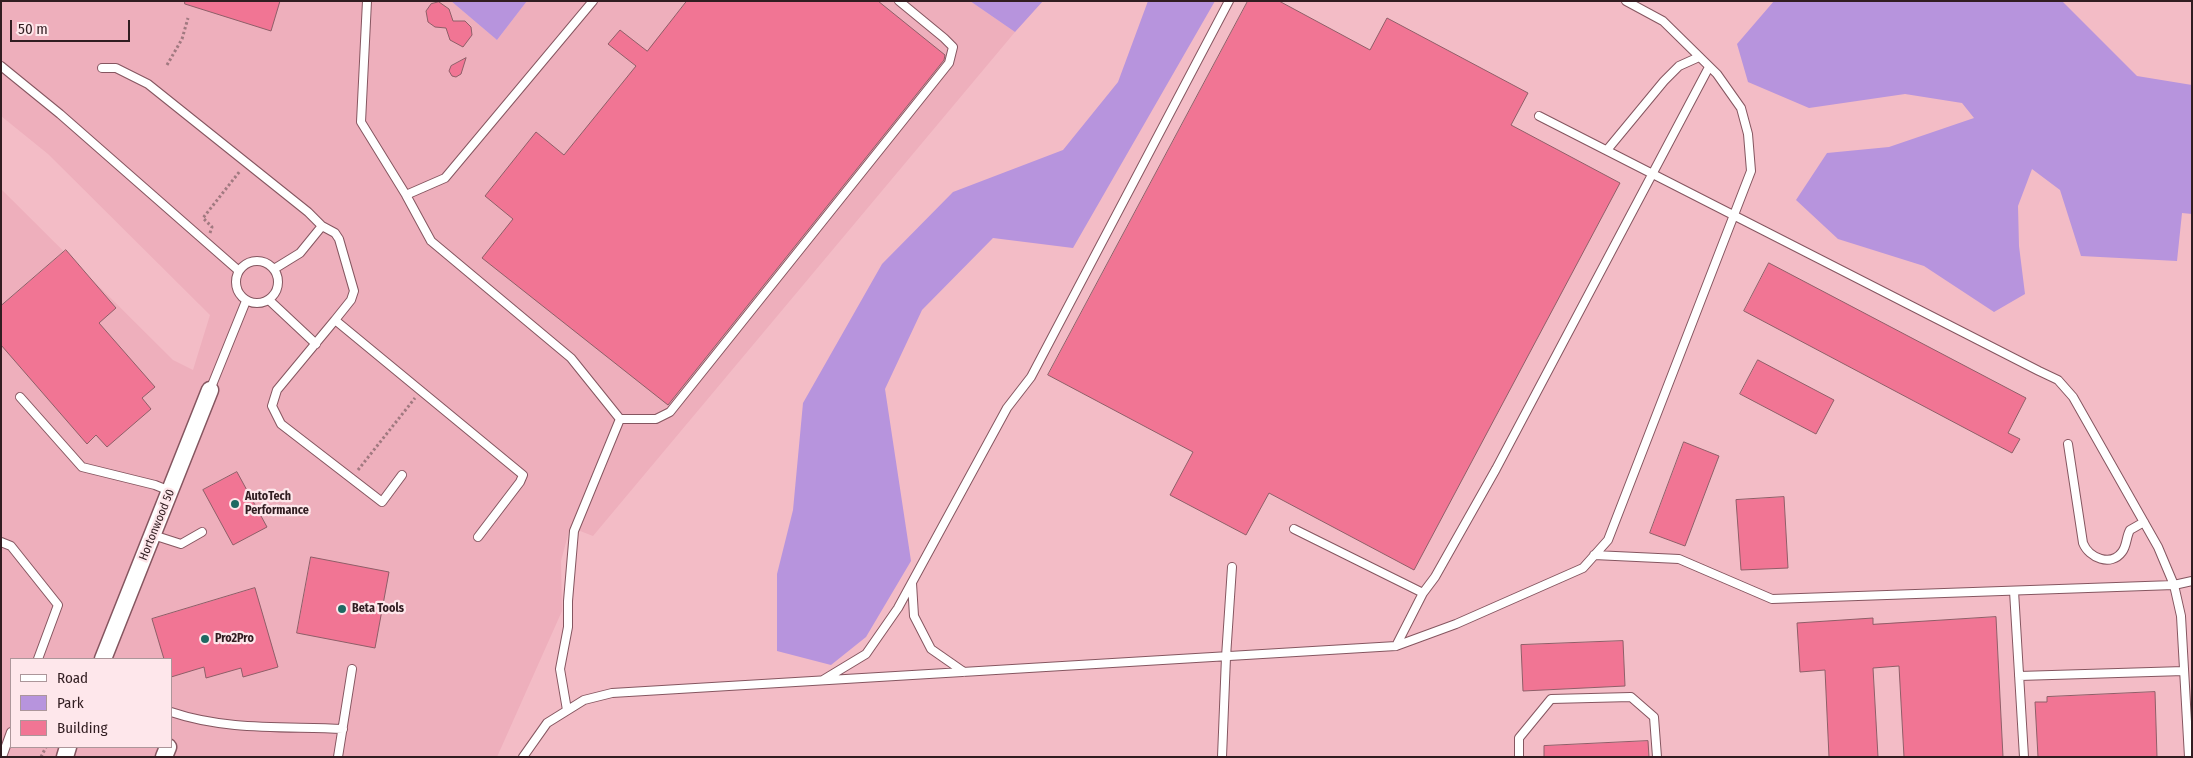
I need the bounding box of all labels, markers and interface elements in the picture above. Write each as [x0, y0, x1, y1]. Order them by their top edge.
scale bar [12, 10, 132, 42]
text: 50 m [18, 20, 48, 38]
street label: Hortonwood 50 [136, 487, 178, 563]
place label: AutoTech Performance [245, 490, 309, 518]
marker: AutoTech Performance [229, 498, 241, 510]
place label: Beta Tools [352, 602, 404, 616]
marker: Beta Tools [336, 603, 348, 615]
place label: Pro2Pro [215, 632, 254, 646]
marker: Pro2Pro [199, 633, 211, 645]
legend [10, 658, 172, 748]
text: Road [57, 669, 88, 687]
text: Park [57, 694, 84, 712]
text: Building [57, 719, 108, 737]

